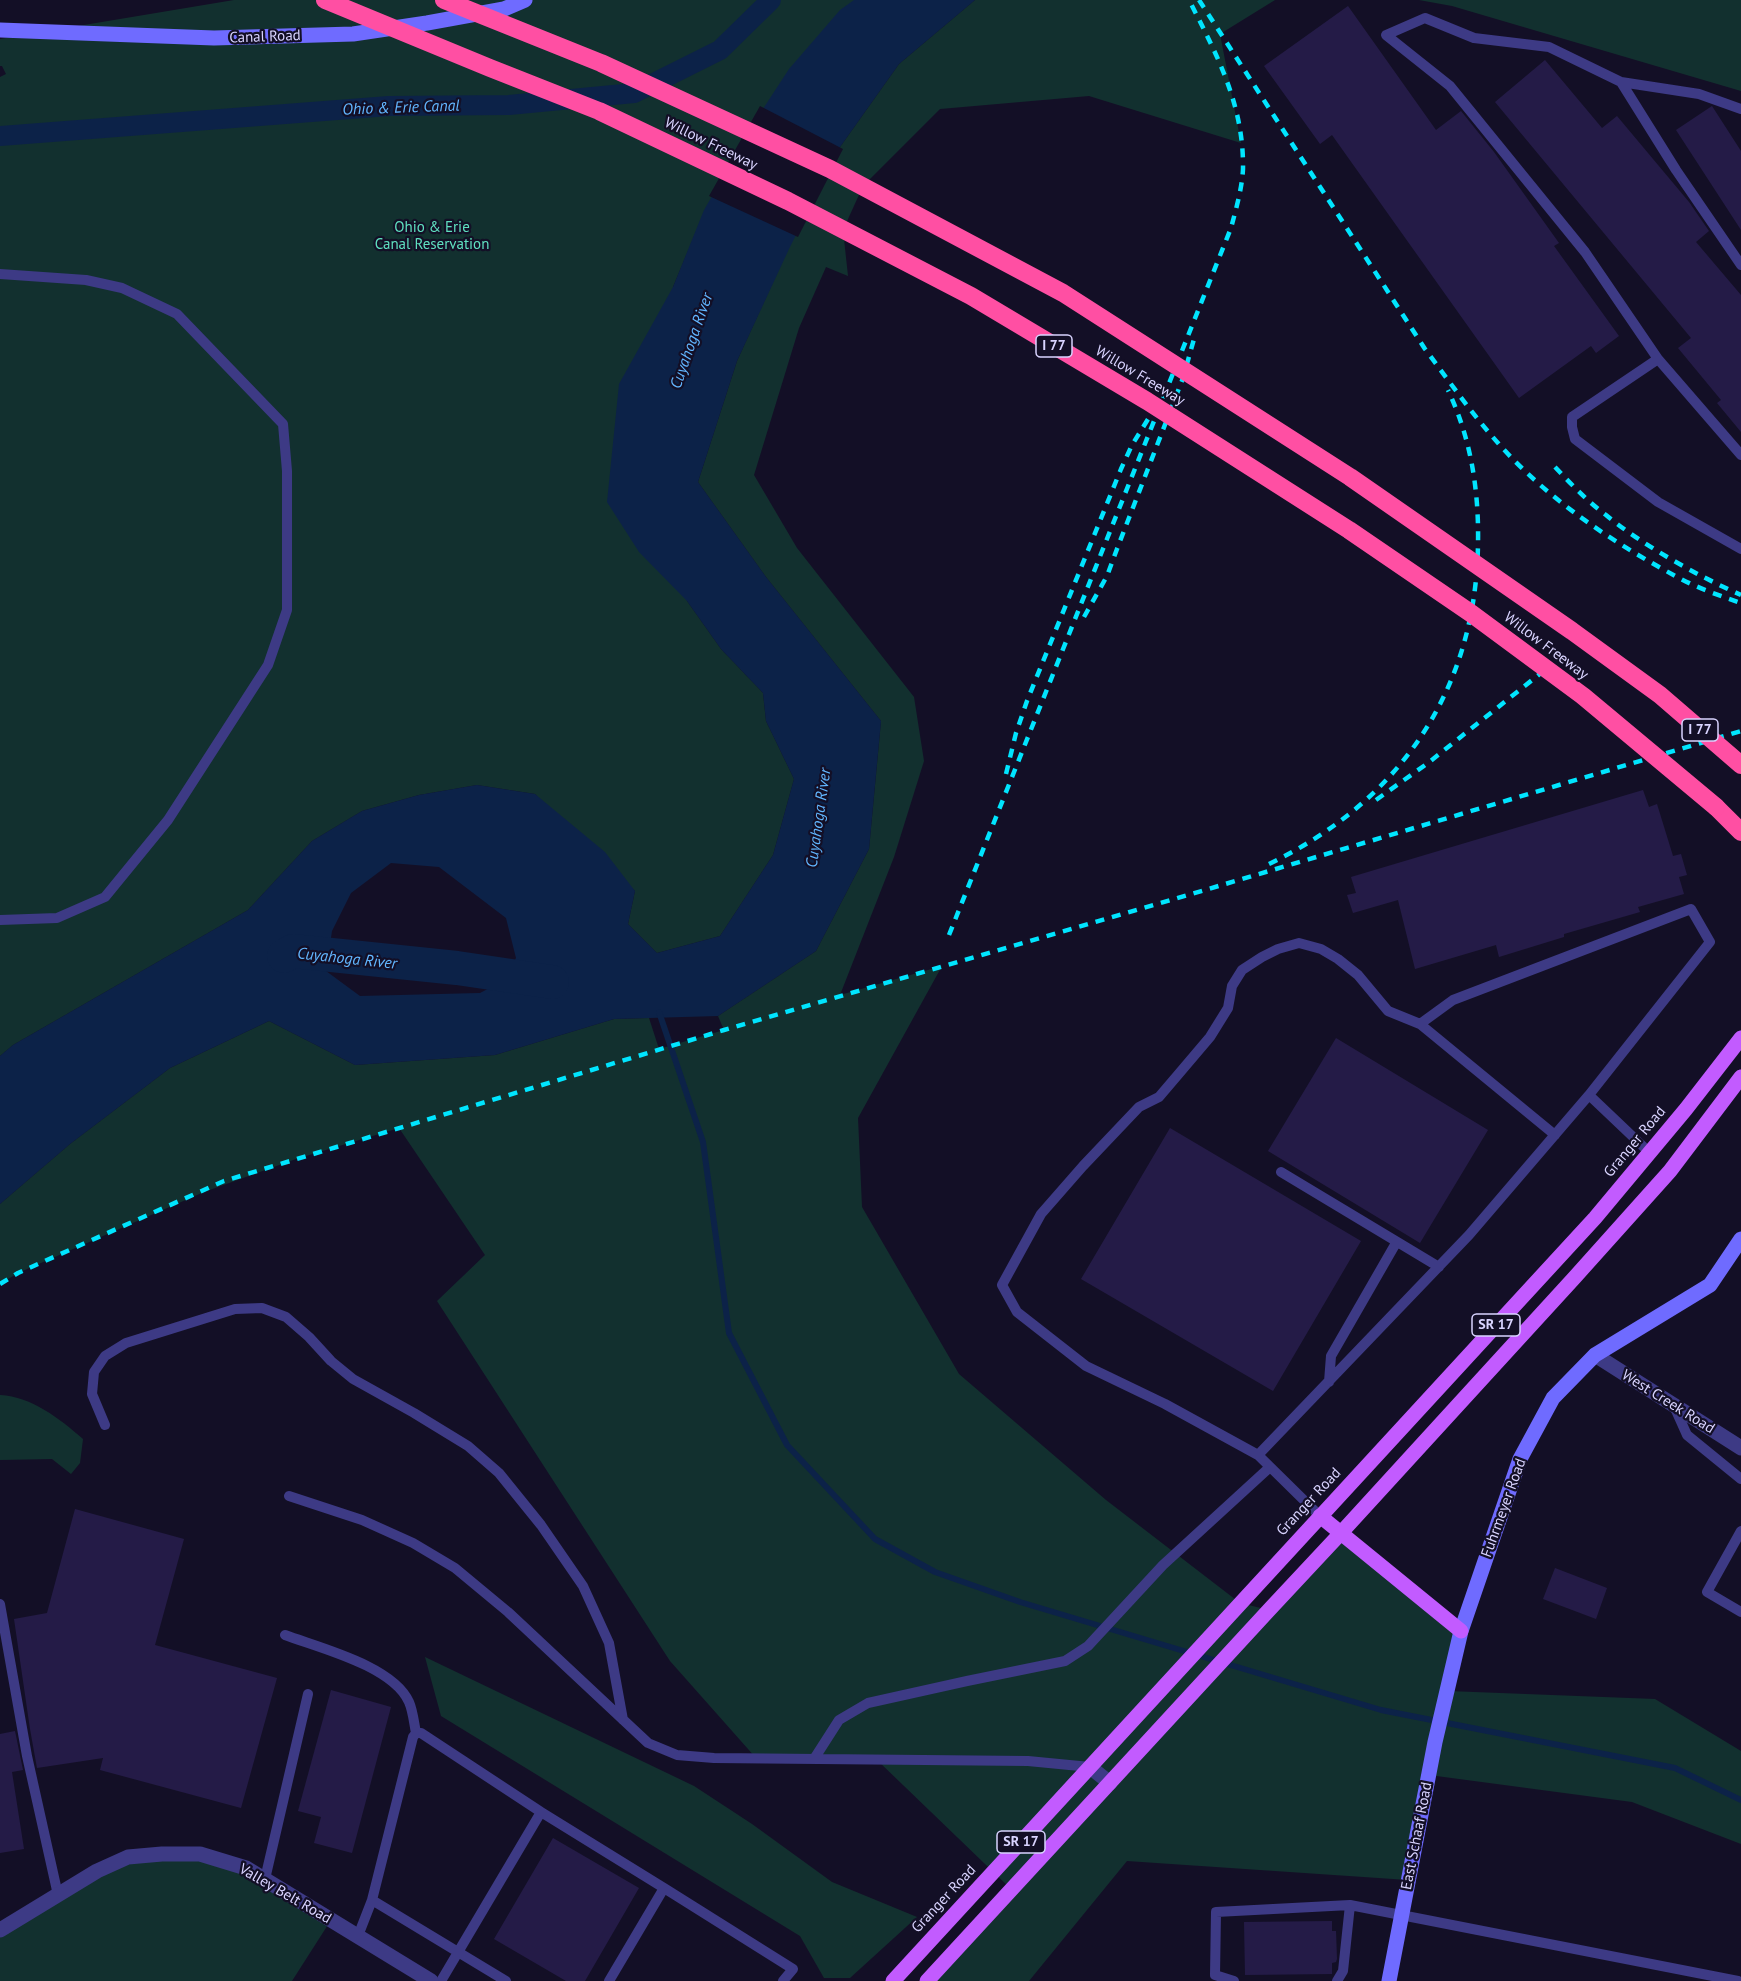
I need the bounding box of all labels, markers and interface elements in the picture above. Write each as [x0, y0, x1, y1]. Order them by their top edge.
street label: Canal Road [229, 27, 301, 47]
water label: Ohio & Erie Canal [342, 96, 460, 120]
street label: Willow Freeway [662, 114, 760, 174]
park label: Ohio & Erie Canal Reservation [375, 219, 489, 254]
water label: Cuyahoga River [667, 291, 717, 391]
road number: I 77 [1036, 335, 1072, 357]
street label: Willow Freeway [1092, 342, 1188, 410]
street label: Willow Freeway [1500, 608, 1592, 684]
road number: I 77 [1682, 719, 1718, 741]
water label: Cuyahoga River [803, 767, 835, 869]
water label: Cuyahoga River [296, 944, 398, 974]
street label: Granger Road [1600, 1103, 1670, 1181]
road number: SR 17 [1472, 1314, 1520, 1336]
street label: West Creek Road [1618, 1366, 1718, 1438]
street label: Fuhrmeyer Road [1478, 1456, 1530, 1560]
street label: Granger Road [1273, 1464, 1345, 1540]
street label: East Schaaf Road [1398, 1781, 1436, 1891]
road number: SR 17 [997, 1831, 1045, 1853]
street label: Valley Belt Road [236, 1860, 334, 1928]
street label: Granger Road [908, 1861, 980, 1937]

